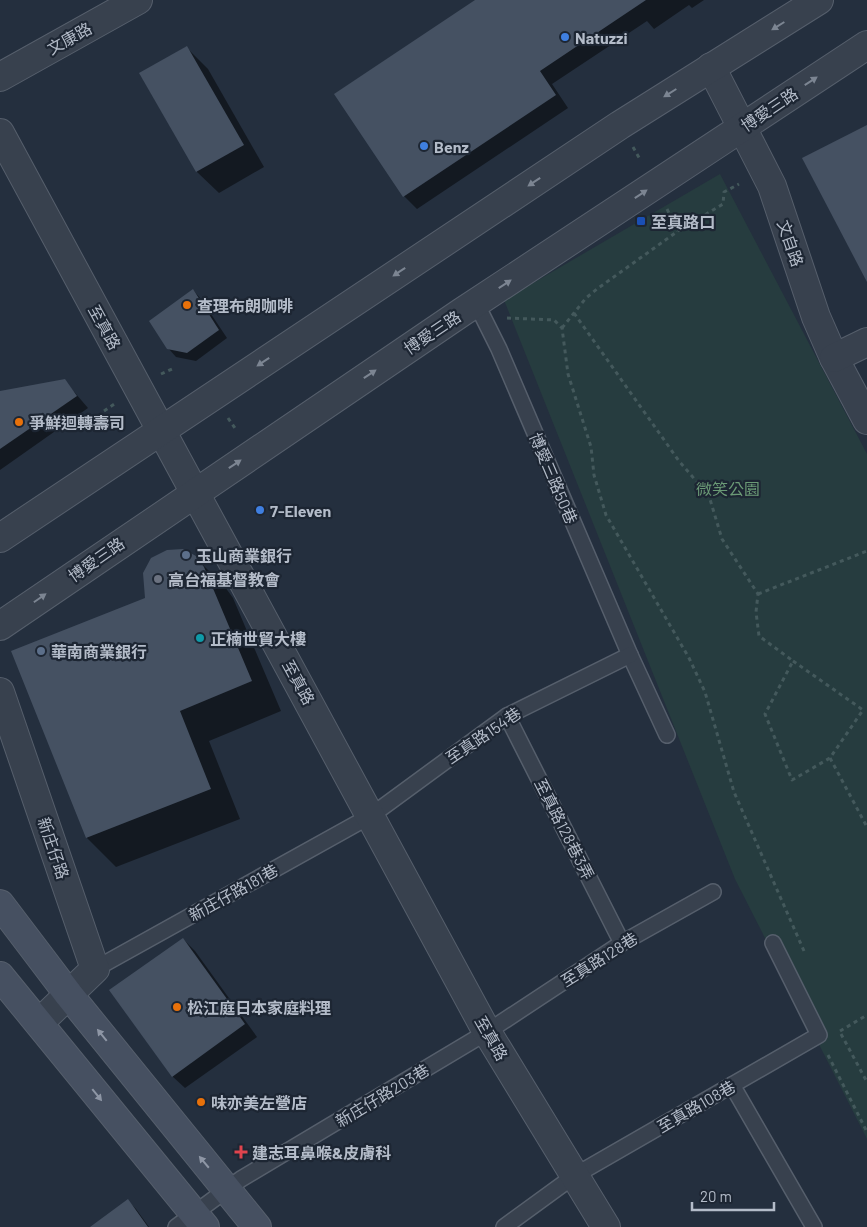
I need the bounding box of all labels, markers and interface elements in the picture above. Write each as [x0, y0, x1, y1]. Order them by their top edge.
street label: 文康路 [43, 18, 95, 58]
one-way arrow [771, 21, 784, 30]
place label: Natuzzi [575, 28, 628, 47]
marker: Natuzzi [559, 31, 571, 43]
one-way arrow [804, 76, 818, 86]
street label: 博愛三路 [737, 83, 801, 135]
one-way arrow [663, 89, 677, 98]
place label: Benz [434, 137, 469, 156]
marker: Benz [418, 140, 430, 152]
one-way arrow [527, 177, 541, 187]
one-way arrow [634, 189, 647, 198]
place label: 至真路口 [651, 212, 715, 231]
marker: 至真路口 [635, 215, 647, 227]
street label: 文自路 [774, 217, 808, 269]
one-way arrow [392, 267, 405, 277]
one-way arrow [499, 279, 512, 288]
place label: 查理布朗咖啡 [197, 296, 293, 315]
marker: 查理布朗咖啡 [181, 299, 193, 311]
street label: 至真路 [85, 301, 125, 353]
street label: 博愛三路 [400, 306, 464, 358]
one-way arrow [257, 357, 270, 367]
one-way arrow [363, 369, 377, 379]
place label: 爭鮮迴轉壽司 [29, 413, 125, 432]
marker: 爭鮮迴轉壽司 [13, 416, 25, 428]
street label: 博愛三路50巷 [526, 430, 582, 526]
one-way arrow [229, 459, 242, 469]
park label: 微笑公園 [696, 479, 760, 498]
place label: 7-Eleven [270, 501, 331, 520]
marker: 7-Eleven [254, 504, 266, 516]
street label: 博愛三路 [64, 533, 128, 585]
place label: 玉山商業銀行 [196, 546, 292, 565]
marker: 玉山商業銀行 [180, 549, 192, 561]
place label: 高台福基督教會 [168, 570, 280, 589]
marker: 高台福基督教會 [152, 573, 164, 585]
one-way arrow [33, 593, 47, 603]
place label: 正楠世貿大樓 [210, 629, 306, 648]
marker: 正楠世貿大樓 [194, 632, 206, 644]
place label: 華南商業銀行 [51, 642, 147, 661]
marker: 華南商業銀行 [35, 645, 47, 657]
street label: 至真路 [279, 656, 319, 708]
street label: 至真路154巷 [442, 703, 524, 767]
street label: 至真路128巷3弄 [531, 775, 599, 883]
street label: 新庄仔路 [35, 815, 73, 881]
street label: 新庄仔路181巷 [185, 860, 281, 924]
street label: 至真路128巷 [557, 928, 641, 990]
place label: 松江庭日本家庭料理 [187, 998, 331, 1017]
marker: 松江庭日本家庭料理 [171, 1001, 183, 1013]
street label: 至真路 [472, 1012, 512, 1064]
one-way arrow [96, 1029, 107, 1042]
street label: 新庄仔路203巷 [332, 1060, 432, 1130]
street label: 至真路108巷 [654, 1076, 738, 1136]
one-way arrow [92, 1088, 103, 1101]
place label: 味亦美左營店 [211, 1093, 307, 1112]
marker: 味亦美左營店 [195, 1096, 207, 1108]
place label: 建志耳鼻喉&皮膚科 [252, 1143, 391, 1162]
marker: 建志耳鼻喉&皮膚科 [234, 1145, 248, 1159]
one-way arrow [198, 1156, 209, 1169]
scale bar [692, 1180, 774, 1212]
text: 20 m [700, 1187, 732, 1205]

